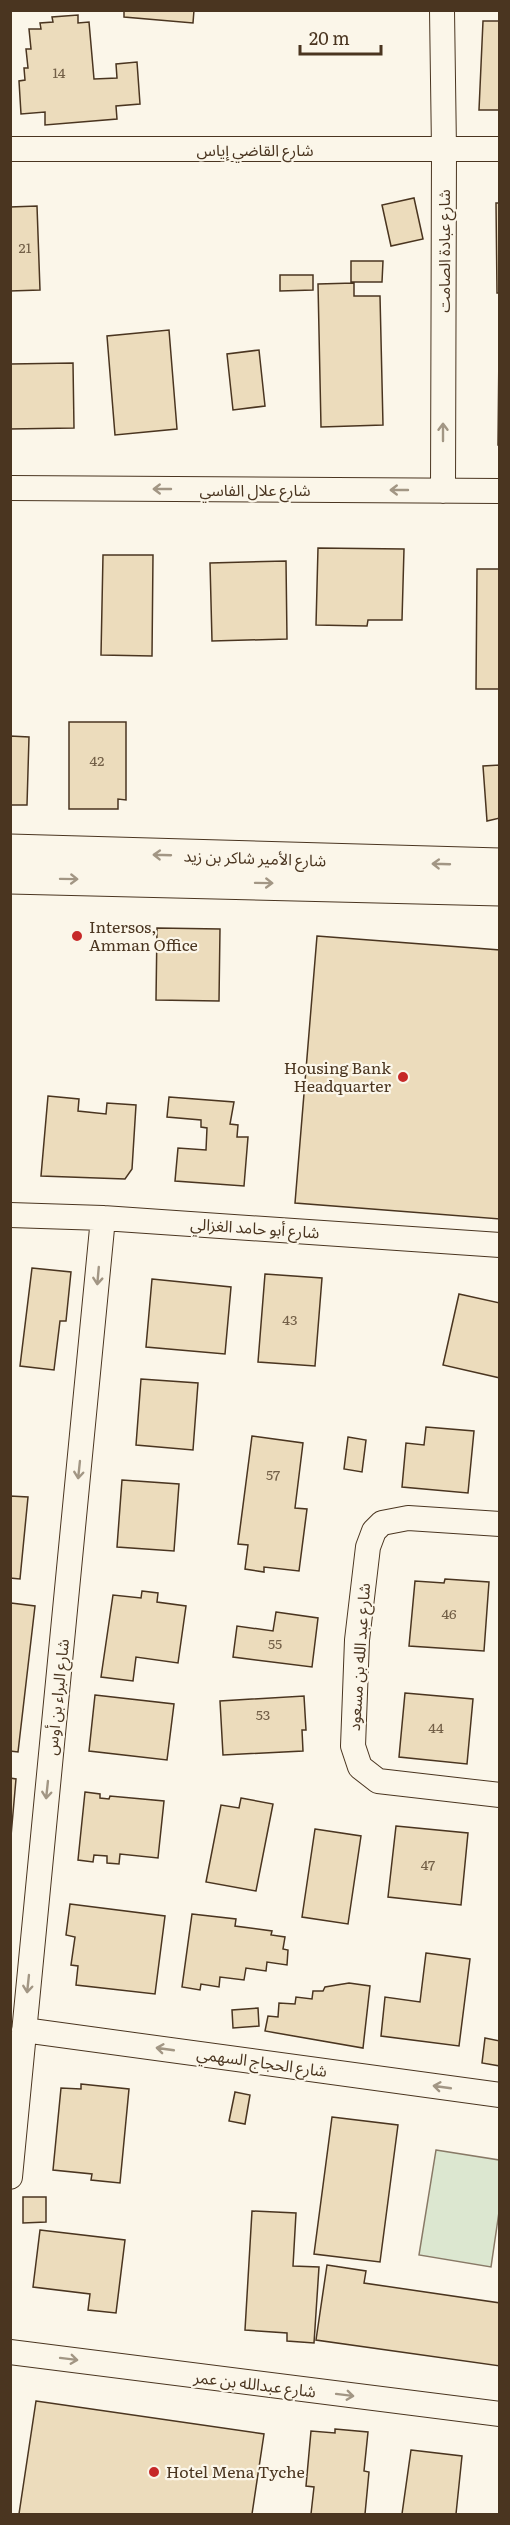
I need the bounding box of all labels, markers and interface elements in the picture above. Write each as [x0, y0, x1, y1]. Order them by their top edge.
scale bar [300, 18, 381, 56]
text: 20 m [309, 24, 350, 51]
house number: 14 [53, 62, 66, 82]
street label: شارع القاضي إياس [197, 137, 313, 163]
street label: شارع عبادة الصامت [431, 189, 457, 313]
house number: 21 [19, 237, 32, 257]
one-way arrow [437, 423, 449, 443]
street label: شارع علال الفاسي [199, 477, 311, 503]
one-way arrow [153, 483, 173, 495]
one-way arrow [390, 484, 410, 496]
house number: 42 [90, 750, 104, 770]
street label: شارع الأمير شاكر بن زيد [183, 843, 327, 873]
one-way arrow [153, 849, 173, 861]
one-way arrow [432, 858, 452, 869]
one-way arrow [58, 873, 78, 885]
one-way arrow [253, 878, 273, 889]
place label: Intersos, Amman Office [89, 914, 198, 956]
marker: Intersos, Amman Office [70, 929, 84, 943]
place label: Housing Bank Headquarter [284, 1055, 391, 1097]
marker: Housing Bank Headquarter [396, 1070, 410, 1084]
street label: شارع أبو حامد الغزالي [190, 1211, 320, 1245]
one-way arrow [92, 1266, 103, 1286]
house number: 43 [282, 1309, 298, 1329]
one-way arrow [73, 1460, 84, 1480]
house number: 57 [266, 1464, 280, 1484]
street label: شارع عبد الله بن مسعود [341, 1582, 377, 1732]
house number: 46 [441, 1603, 457, 1623]
house number: 55 [268, 1633, 282, 1653]
street label: شارع البراء بن أوس [38, 1638, 76, 1756]
house number: 53 [256, 1704, 270, 1724]
house number: 44 [428, 1717, 444, 1737]
one-way arrow [41, 1779, 52, 1799]
house number: 47 [421, 1854, 435, 1874]
one-way arrow [22, 1973, 33, 1993]
street label: شارع الحجاج السهمي [195, 2040, 329, 2084]
one-way arrow [156, 2044, 175, 2055]
one-way arrow [432, 2081, 452, 2092]
one-way arrow [58, 2354, 78, 2365]
street label: شارع عبدالله بن عمر [191, 2363, 318, 2404]
one-way arrow [335, 2390, 355, 2401]
place label: Hotel Mena Tyche [166, 2459, 305, 2483]
marker: Hotel Mena Tyche [147, 2465, 161, 2479]

